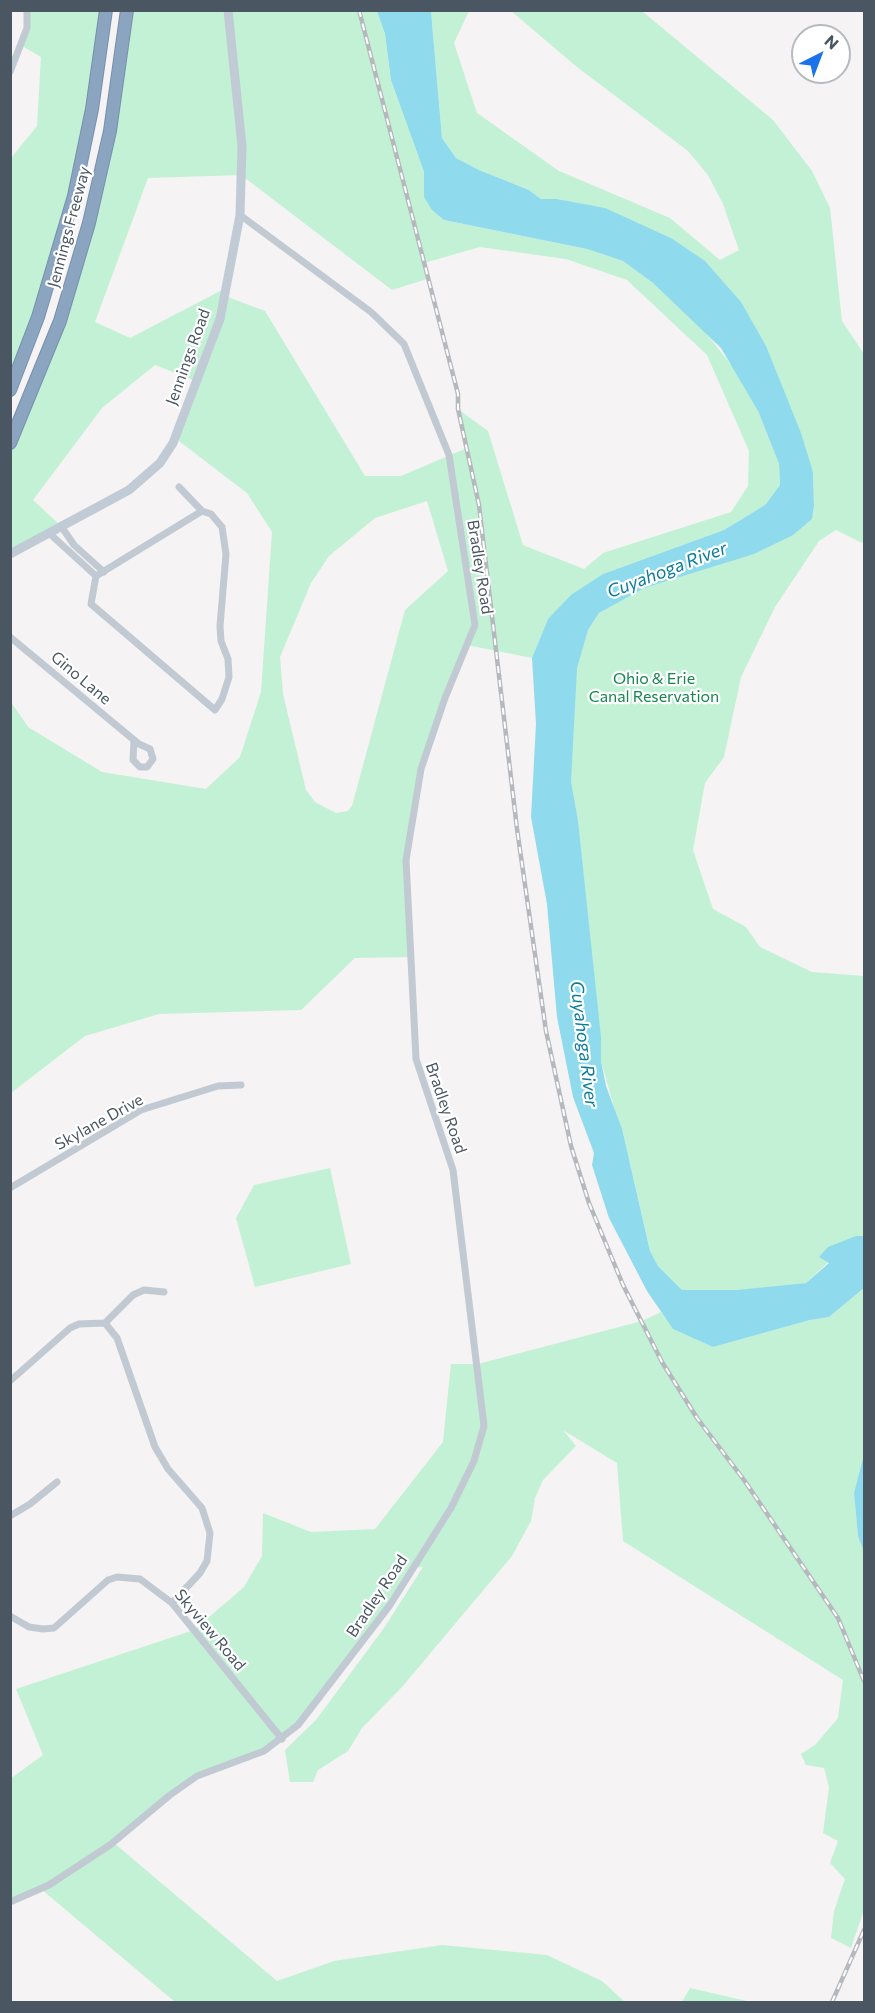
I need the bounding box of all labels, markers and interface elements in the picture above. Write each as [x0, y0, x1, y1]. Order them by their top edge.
north arrow [791, 24, 851, 84]
text: N [821, 31, 843, 53]
street label: Jennings Freeway [44, 164, 94, 290]
street label: Jennings Road [162, 306, 214, 408]
street label: Bradley Road [463, 518, 497, 616]
water label: Cuyahoga River [604, 537, 730, 603]
street label: Gino Lane [47, 647, 115, 709]
park label: Ohio & Erie Canal Reservation [589, 669, 719, 707]
water label: Cuyahoga River [566, 980, 602, 1108]
street label: Bradley Road [421, 1060, 471, 1156]
street label: Skylane Drive [51, 1090, 147, 1154]
street label: Bradley Road [342, 1551, 412, 1641]
street label: Skyview Road [170, 1585, 250, 1675]

